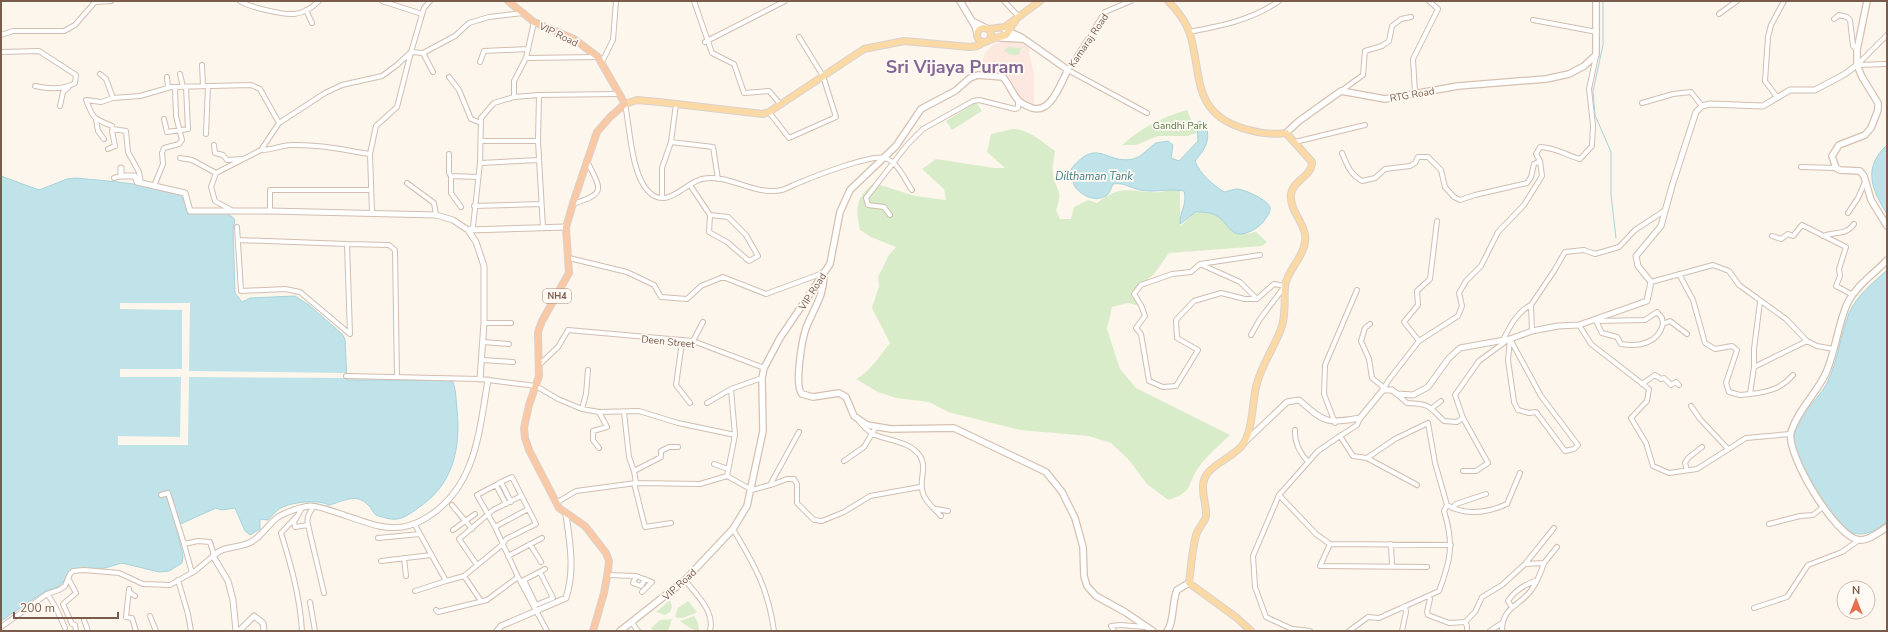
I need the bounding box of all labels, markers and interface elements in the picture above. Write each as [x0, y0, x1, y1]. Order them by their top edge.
street label: Kamaraj Road [1066, 11, 1112, 70]
street label: VIP Road [536, 19, 580, 50]
district label: Sri Vijaya Puram [886, 55, 1024, 79]
street label: RTG Road [1389, 84, 1436, 106]
park label: Gandhi Park [1153, 119, 1208, 133]
water label: Dilthaman Tank [1055, 169, 1133, 184]
street label: VIP Road [795, 270, 830, 314]
road number: NH4 [543, 289, 571, 303]
street label: Deen Street [641, 332, 696, 352]
street label: VIP Road [659, 566, 700, 605]
north arrow [1836, 580, 1876, 620]
text: N [1852, 583, 1860, 598]
scale bar [14, 594, 118, 620]
text: 200 m [20, 600, 55, 616]

